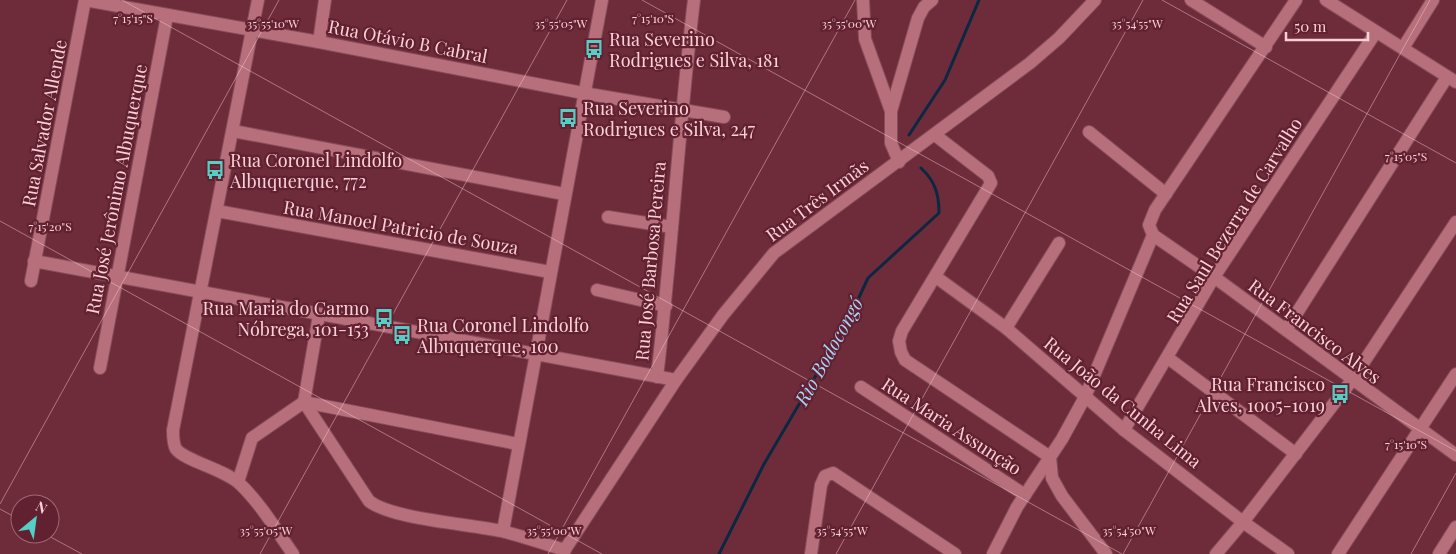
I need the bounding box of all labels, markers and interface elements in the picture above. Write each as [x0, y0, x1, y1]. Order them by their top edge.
text: 7°15'15"S [113, 10, 153, 26]
text: 7°15'10"S [632, 10, 674, 26]
scale bar [1286, 10, 1368, 42]
street label: Rua Otávio B Cabral [326, 14, 490, 68]
text: 35°55'10"W [247, 15, 299, 31]
text: 35°55'05"W [535, 15, 588, 31]
text: 35°55'00"W [822, 15, 877, 31]
text: 35°54'55"W [1111, 15, 1163, 31]
text: 50 m [1294, 16, 1327, 36]
place label: Rua Severino Rodrigues e Silva, 181 [609, 27, 779, 72]
street label: Rua Salvador Allende [16, 37, 72, 209]
bus stop icon: Rua Severino Rodrigues e Silva, 181 [583, 38, 605, 60]
street label: Rua José Jerônimo Albuquerque [80, 62, 152, 316]
place label: Rua Severino Rodrigues e Silva, 247 [583, 96, 756, 141]
bus stop icon: Rua Severino Rodrigues e Silva, 247 [557, 107, 579, 129]
street label: Rua Saul Bezerra de Carvalho [1161, 113, 1307, 327]
place label: Rua Coronel Lindolfo Albuquerque, 772 [229, 148, 402, 193]
text: 7°15'05"S [1385, 148, 1427, 164]
street label: Rua Três Irmãs [761, 154, 873, 246]
bus stop icon: Rua Coronel Lindolfo Albuquerque, 772 [204, 159, 226, 181]
street label: Rua José Barbosa Pereira [629, 160, 671, 362]
street label: Rua Manoel Patricio de Souza [282, 194, 520, 260]
text: 7°15'20"S [28, 218, 72, 234]
street label: Rua Francisco Alves [1244, 273, 1386, 389]
water label: Rio Bodocongó [787, 292, 869, 410]
place label: Rua Maria do Carmo Nóbrega, 101-153 [203, 296, 369, 341]
bus stop icon: Rua Maria do Carmo Nóbrega, 101-153 [373, 307, 395, 329]
place label: Rua Coronel Lindolfo Albuquerque, 100 [416, 313, 589, 358]
bus stop icon: Rua Coronel Lindolfo Albuquerque, 100 [391, 324, 413, 346]
street label: Rua João da Cunha Lima [1039, 331, 1207, 473]
street label: Rua Maria Assunção [878, 372, 1027, 480]
place label: Rua Francisco Alves, 1005-1019 [1195, 372, 1325, 417]
bus stop icon: Rua Francisco Alves, 1005-1019 [1329, 383, 1351, 405]
text: 7°15'10"S [1385, 436, 1427, 452]
north arrow [10, 494, 60, 544]
text: N [33, 496, 51, 518]
text: 35°55'05"W [240, 522, 293, 538]
text: 35°55'00"W [527, 522, 582, 538]
text: 35°54'55"W [816, 522, 868, 538]
text: 35°54'50"W [1102, 522, 1156, 538]

